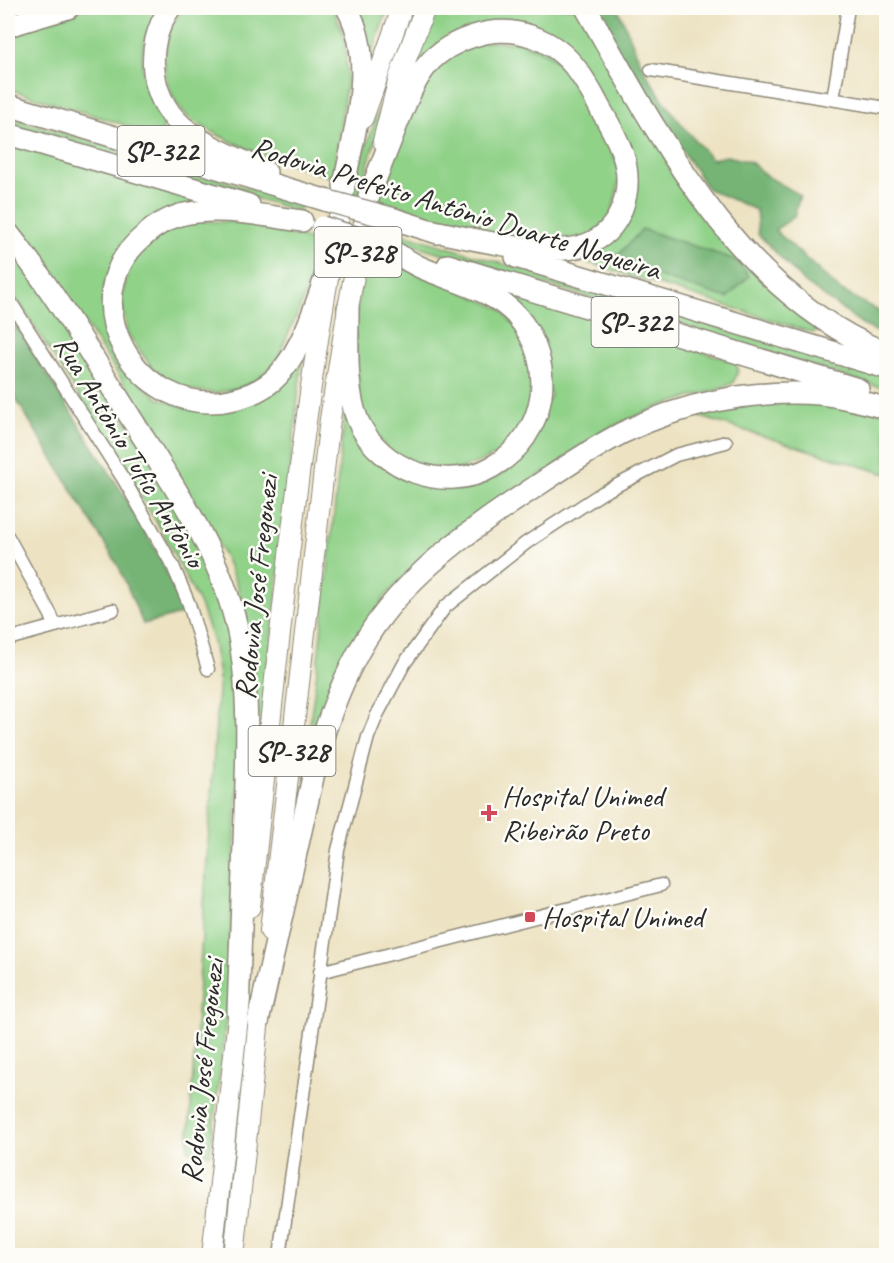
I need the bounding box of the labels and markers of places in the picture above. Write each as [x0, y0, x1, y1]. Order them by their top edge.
place label: Hospital Unimed Ribeirão Preto [502, 777, 667, 849]
marker: Hospital Unimed Ribeirão Preto [480, 804, 498, 822]
place label: Hospital Unimed [542, 898, 707, 936]
marker: Hospital Unimed [523, 910, 537, 924]

